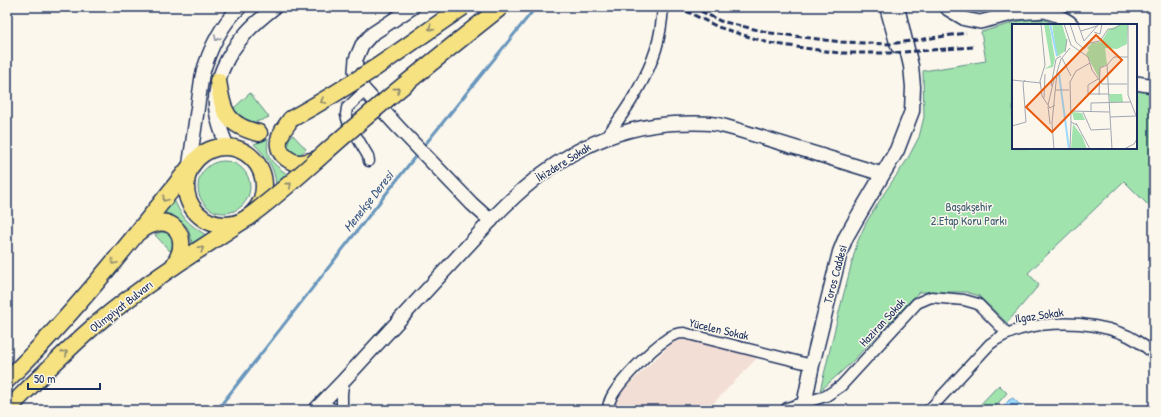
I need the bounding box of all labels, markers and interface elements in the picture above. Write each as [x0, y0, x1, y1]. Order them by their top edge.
one-way arrow [428, 24, 435, 31]
inset map [1012, 24, 1137, 149]
one-way arrow [214, 34, 221, 41]
one-way arrow [393, 88, 400, 95]
one-way arrow [320, 97, 327, 104]
street label: İkizdere Sokak [532, 138, 594, 186]
water label: Menekşe Deresi [339, 166, 398, 235]
one-way arrow [284, 183, 292, 190]
one-way arrow [162, 194, 169, 201]
park label: Başakşehir 2.Etap Koru Parkı [931, 198, 1007, 229]
street label: Toros Caddesi [819, 243, 851, 305]
one-way arrow [197, 246, 204, 254]
one-way arrow [111, 257, 118, 265]
street label: Olimpiyat Bulvarı [86, 276, 156, 336]
street label: Haziran Sokak [855, 294, 909, 350]
street label: Ilgaz Sokak [1014, 303, 1064, 327]
street label: Yücelen Sokak [688, 314, 750, 344]
one-way arrow [60, 350, 67, 357]
scale bar [28, 365, 100, 391]
text: 50 m [34, 370, 55, 387]

